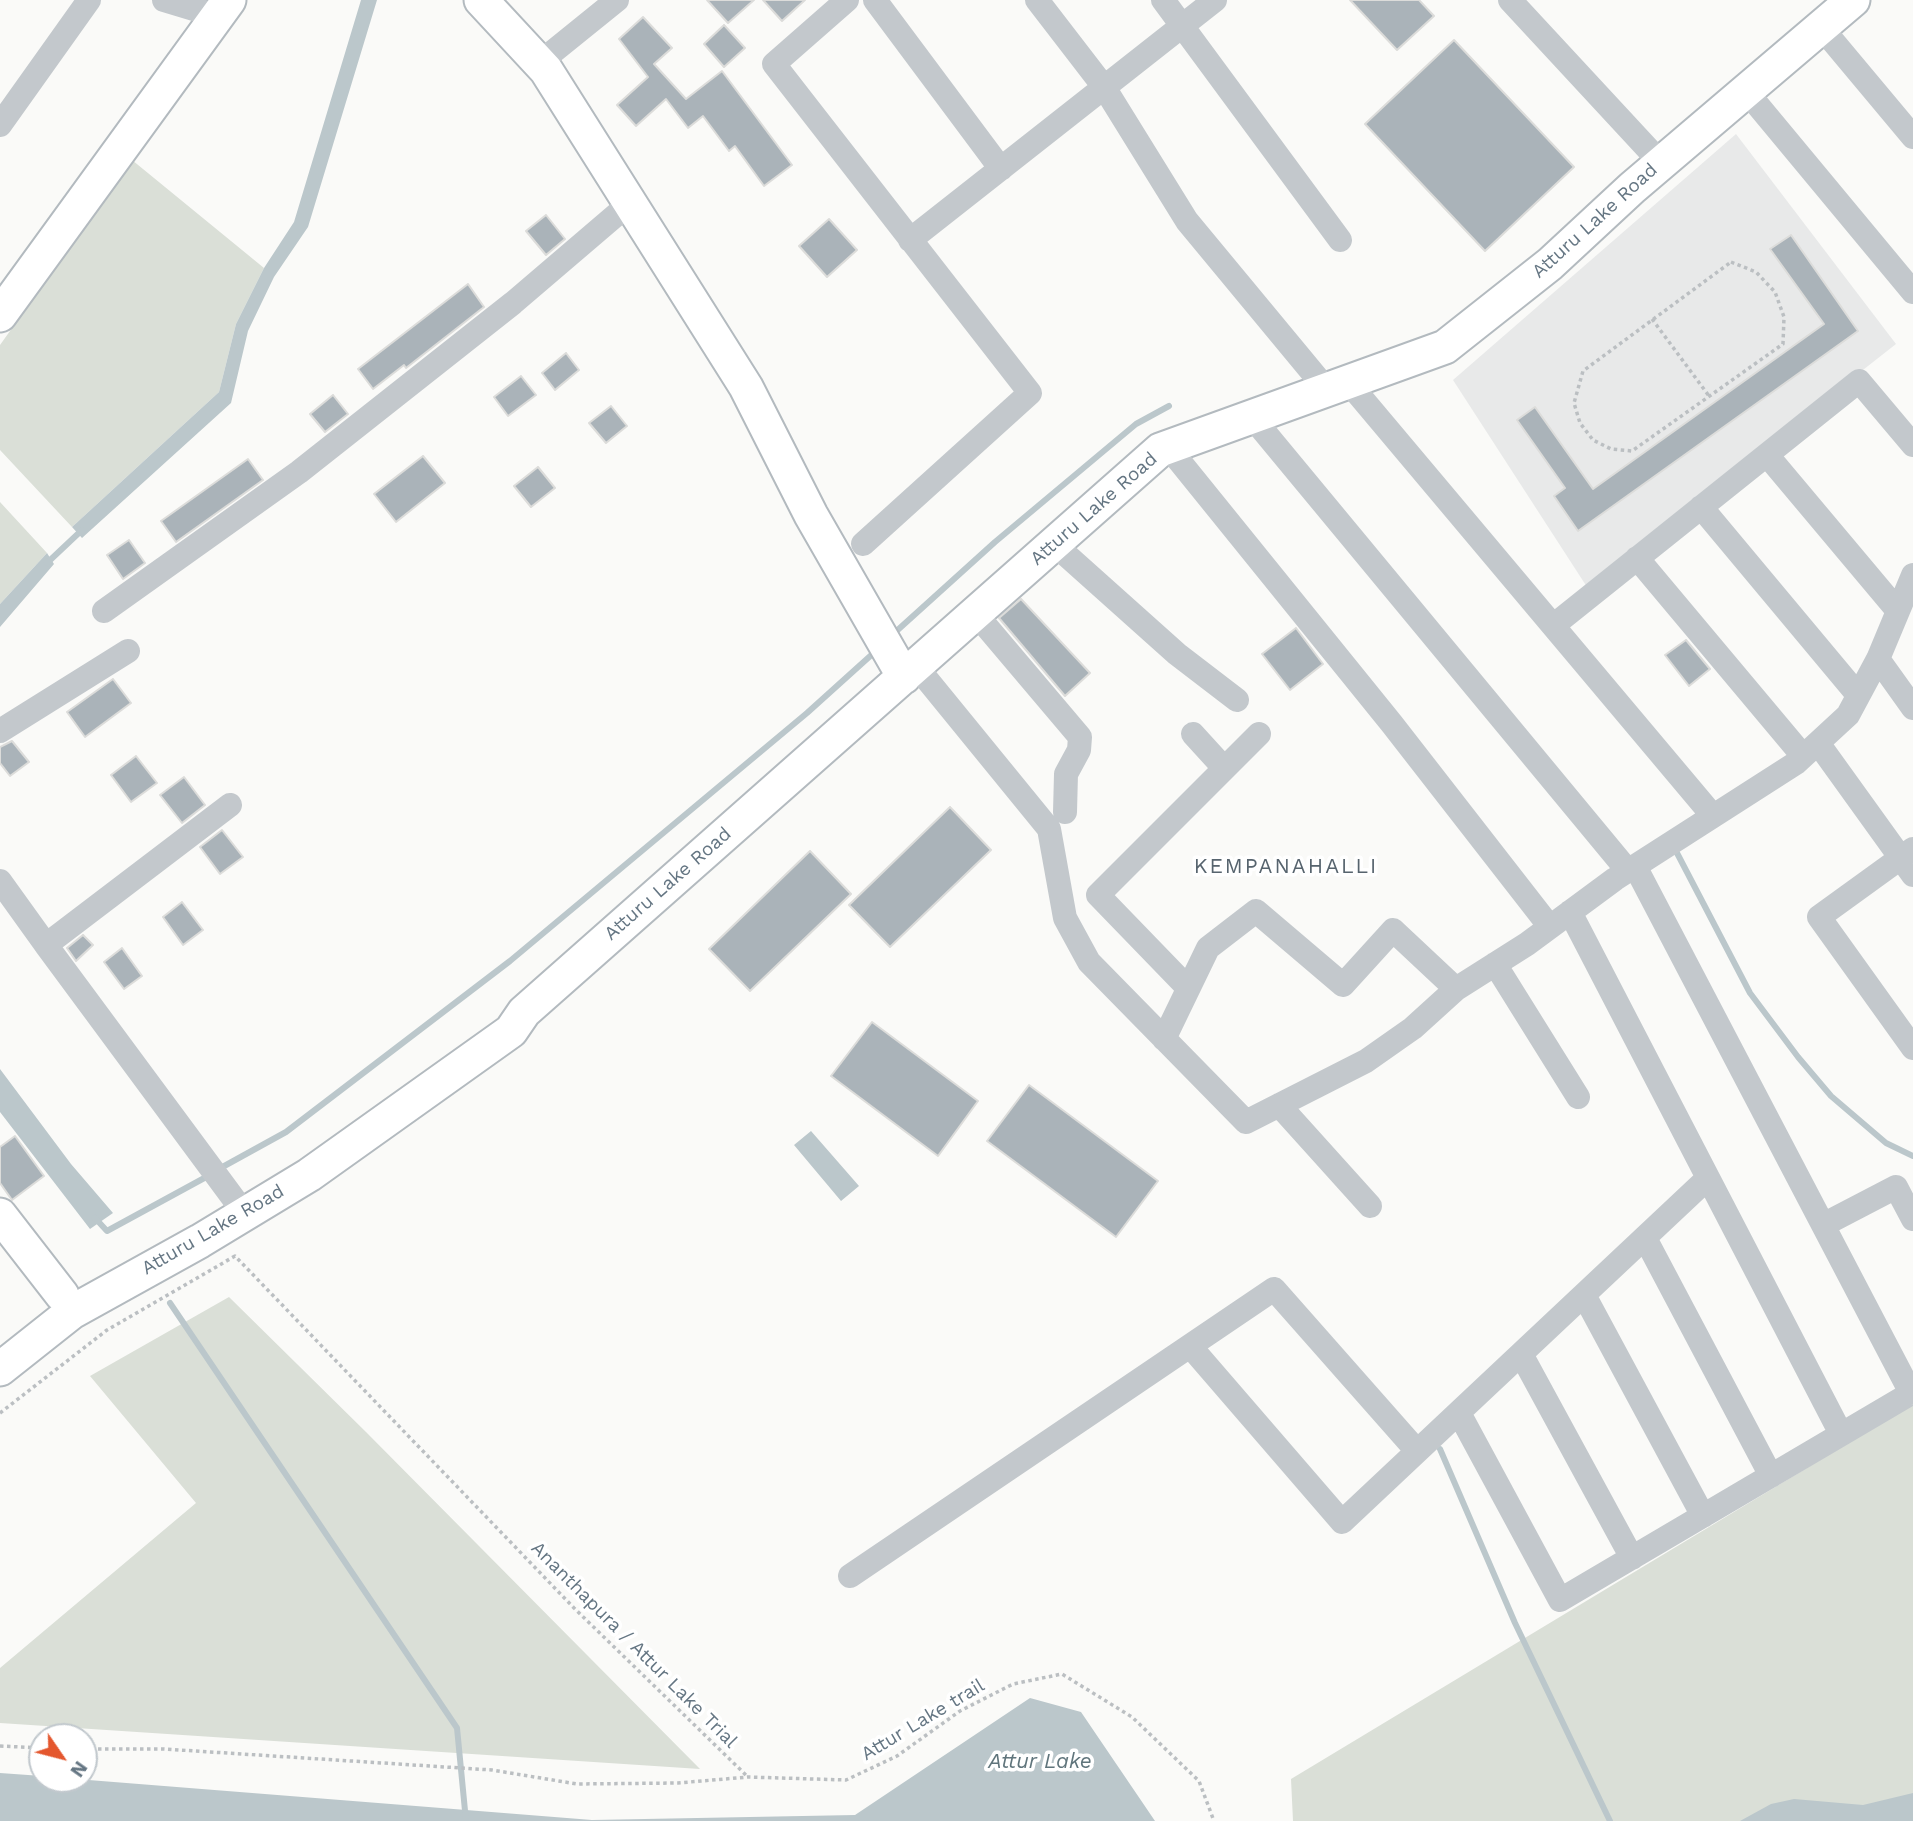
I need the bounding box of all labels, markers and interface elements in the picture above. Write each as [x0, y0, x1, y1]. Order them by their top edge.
street label: Atturu Lake Road [1528, 159, 1662, 283]
street label: Atturu Lake Road [1026, 448, 1162, 570]
street label: Atturu Lake Road [600, 823, 736, 945]
district label: KEMPANAHALLI [1195, 854, 1377, 880]
street label: Atturu Lake Road [138, 1180, 288, 1280]
street label: Ananthapura / Attur Lake Trial [526, 1537, 742, 1753]
street label: Attur Lake trail [857, 1674, 989, 1766]
north arrow [28, 1723, 98, 1793]
water label: Attur Lake [988, 1749, 1092, 1775]
text: N [66, 1757, 92, 1782]

